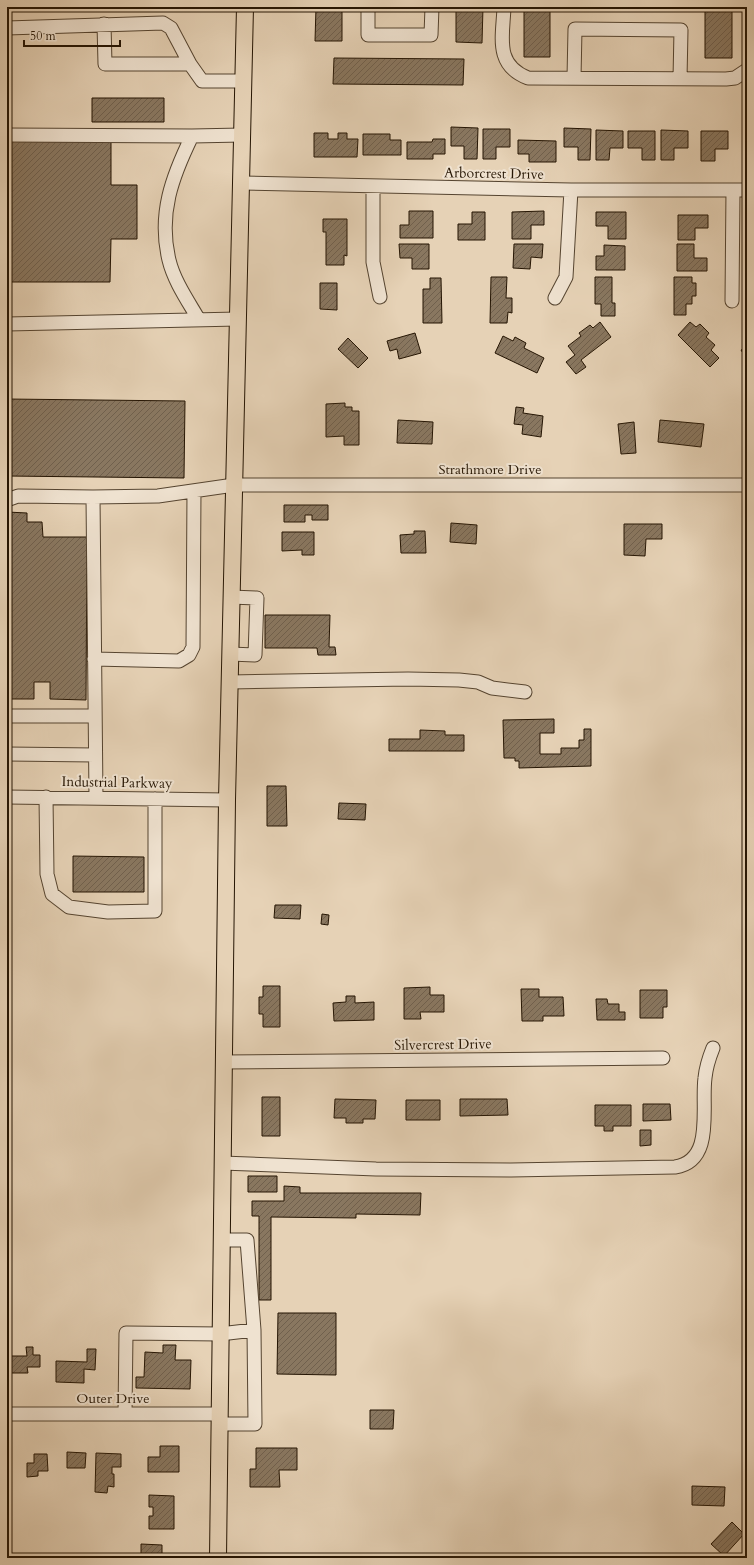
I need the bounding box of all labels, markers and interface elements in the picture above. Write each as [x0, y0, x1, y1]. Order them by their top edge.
scale bar [24, 22, 120, 48]
text: 50 m [30, 28, 57, 44]
street label: Arborcrest Drive [444, 163, 544, 184]
street label: Strathmore Drive [438, 460, 542, 479]
street label: Industrial Parkway [61, 772, 173, 793]
street label: Silvercrest Drive [394, 1034, 492, 1055]
street label: Outer Drive [76, 1389, 150, 1408]

